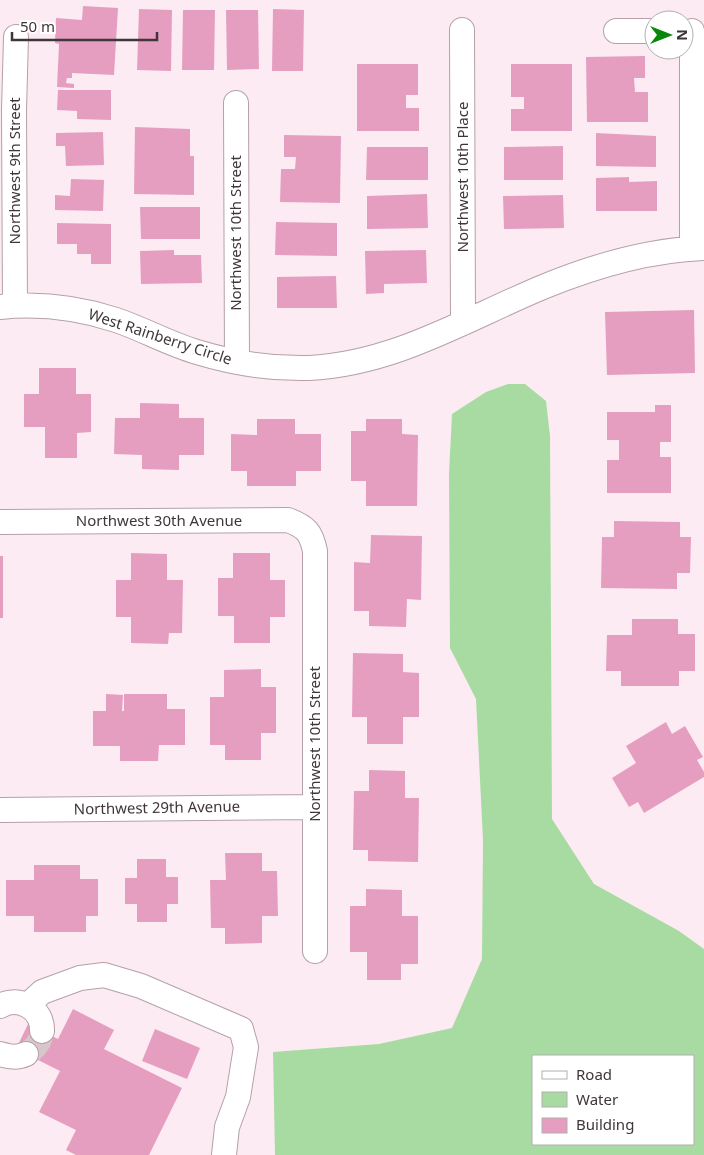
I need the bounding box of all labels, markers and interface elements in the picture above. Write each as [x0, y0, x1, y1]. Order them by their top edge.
scale bar [12, 10, 158, 42]
north arrow [644, 10, 694, 60]
text: 50 m [20, 16, 55, 36]
text: N [673, 29, 692, 41]
street label: Northwest 9th Street [4, 97, 24, 245]
street label: Northwest 10th Place [452, 102, 472, 252]
street label: Northwest 10th Street [225, 155, 245, 311]
street label: West Rainberry Circle [86, 303, 235, 369]
street label: Northwest 30th Avenue [76, 510, 242, 530]
street label: Northwest 10th Street [304, 666, 324, 822]
street label: Northwest 29th Avenue [74, 796, 240, 818]
legend [532, 1055, 694, 1145]
text: Road [576, 1064, 612, 1084]
text: Water [576, 1089, 618, 1109]
text: Building [576, 1114, 634, 1134]

